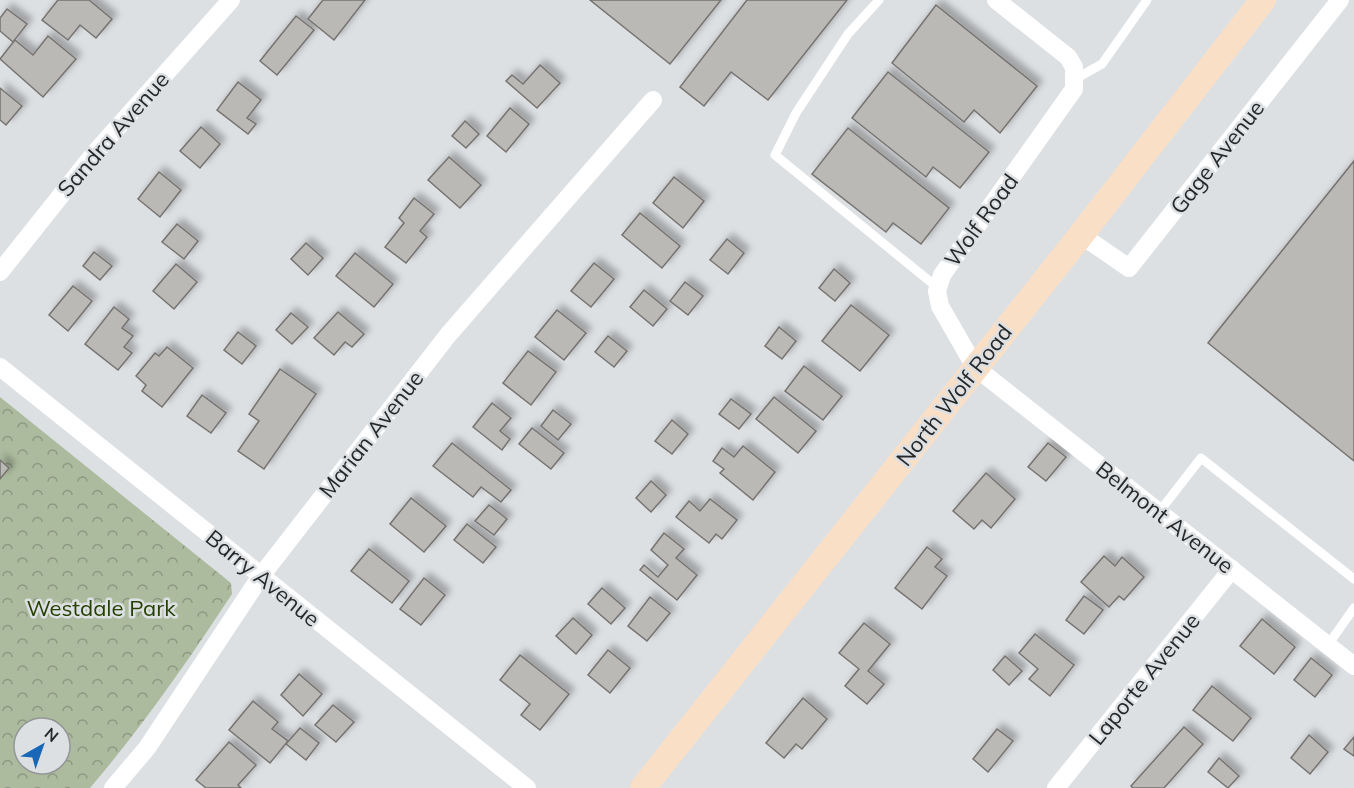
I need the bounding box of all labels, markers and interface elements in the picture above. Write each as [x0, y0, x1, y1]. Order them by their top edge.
street label: Sandra Avenue [51, 66, 175, 202]
street label: Gage Avenue [1164, 94, 1270, 220]
street label: Wolf Road [938, 168, 1024, 272]
street label: North Wolf Road [890, 319, 1018, 471]
street label: Marian Avenue [313, 365, 429, 503]
street label: Belmont Avenue [1091, 455, 1239, 579]
street label: Barry Avenue [200, 523, 326, 633]
park label: Westdale Park [26, 594, 176, 622]
street label: Laporte Avenue [1082, 607, 1206, 751]
north arrow [12, 716, 72, 776]
text: N [41, 723, 63, 746]

